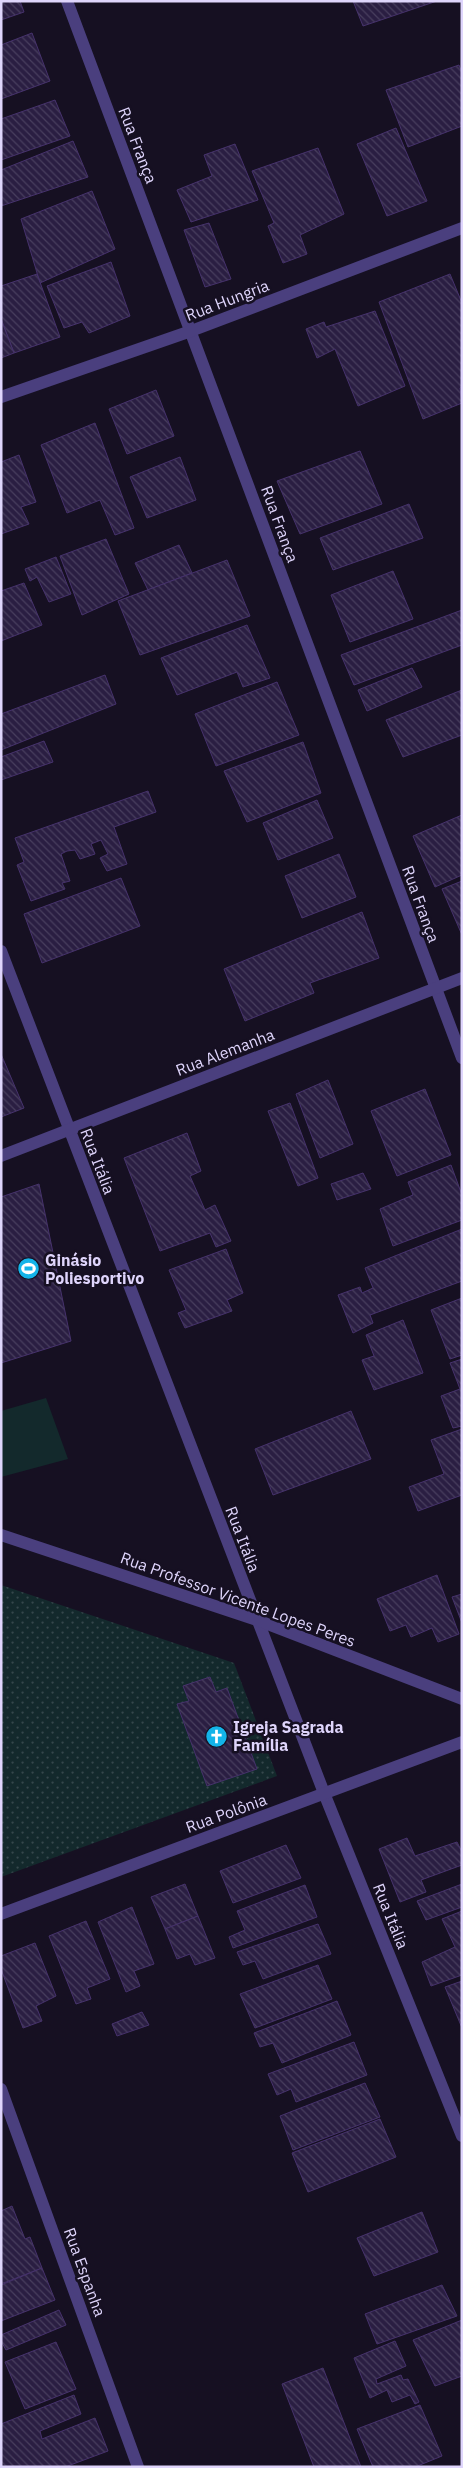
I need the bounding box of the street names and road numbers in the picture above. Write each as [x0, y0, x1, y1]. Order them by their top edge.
street label: Rua França [114, 104, 162, 186]
street label: Rua Hungria [182, 275, 272, 325]
street label: Rua França [257, 483, 303, 566]
street label: Rua França [398, 863, 444, 946]
street label: Rua Alemanha [173, 1024, 278, 1080]
street label: Rua Itália [76, 1125, 120, 1197]
street label: Rua Itália [221, 1503, 265, 1575]
street label: Rua Professor Vicente Lopes Peres [118, 1547, 358, 1651]
street label: Rua Polônia [183, 1789, 270, 1837]
street label: Rua Itália [369, 1880, 413, 1952]
street label: Rua Espanha [60, 2225, 111, 2320]

